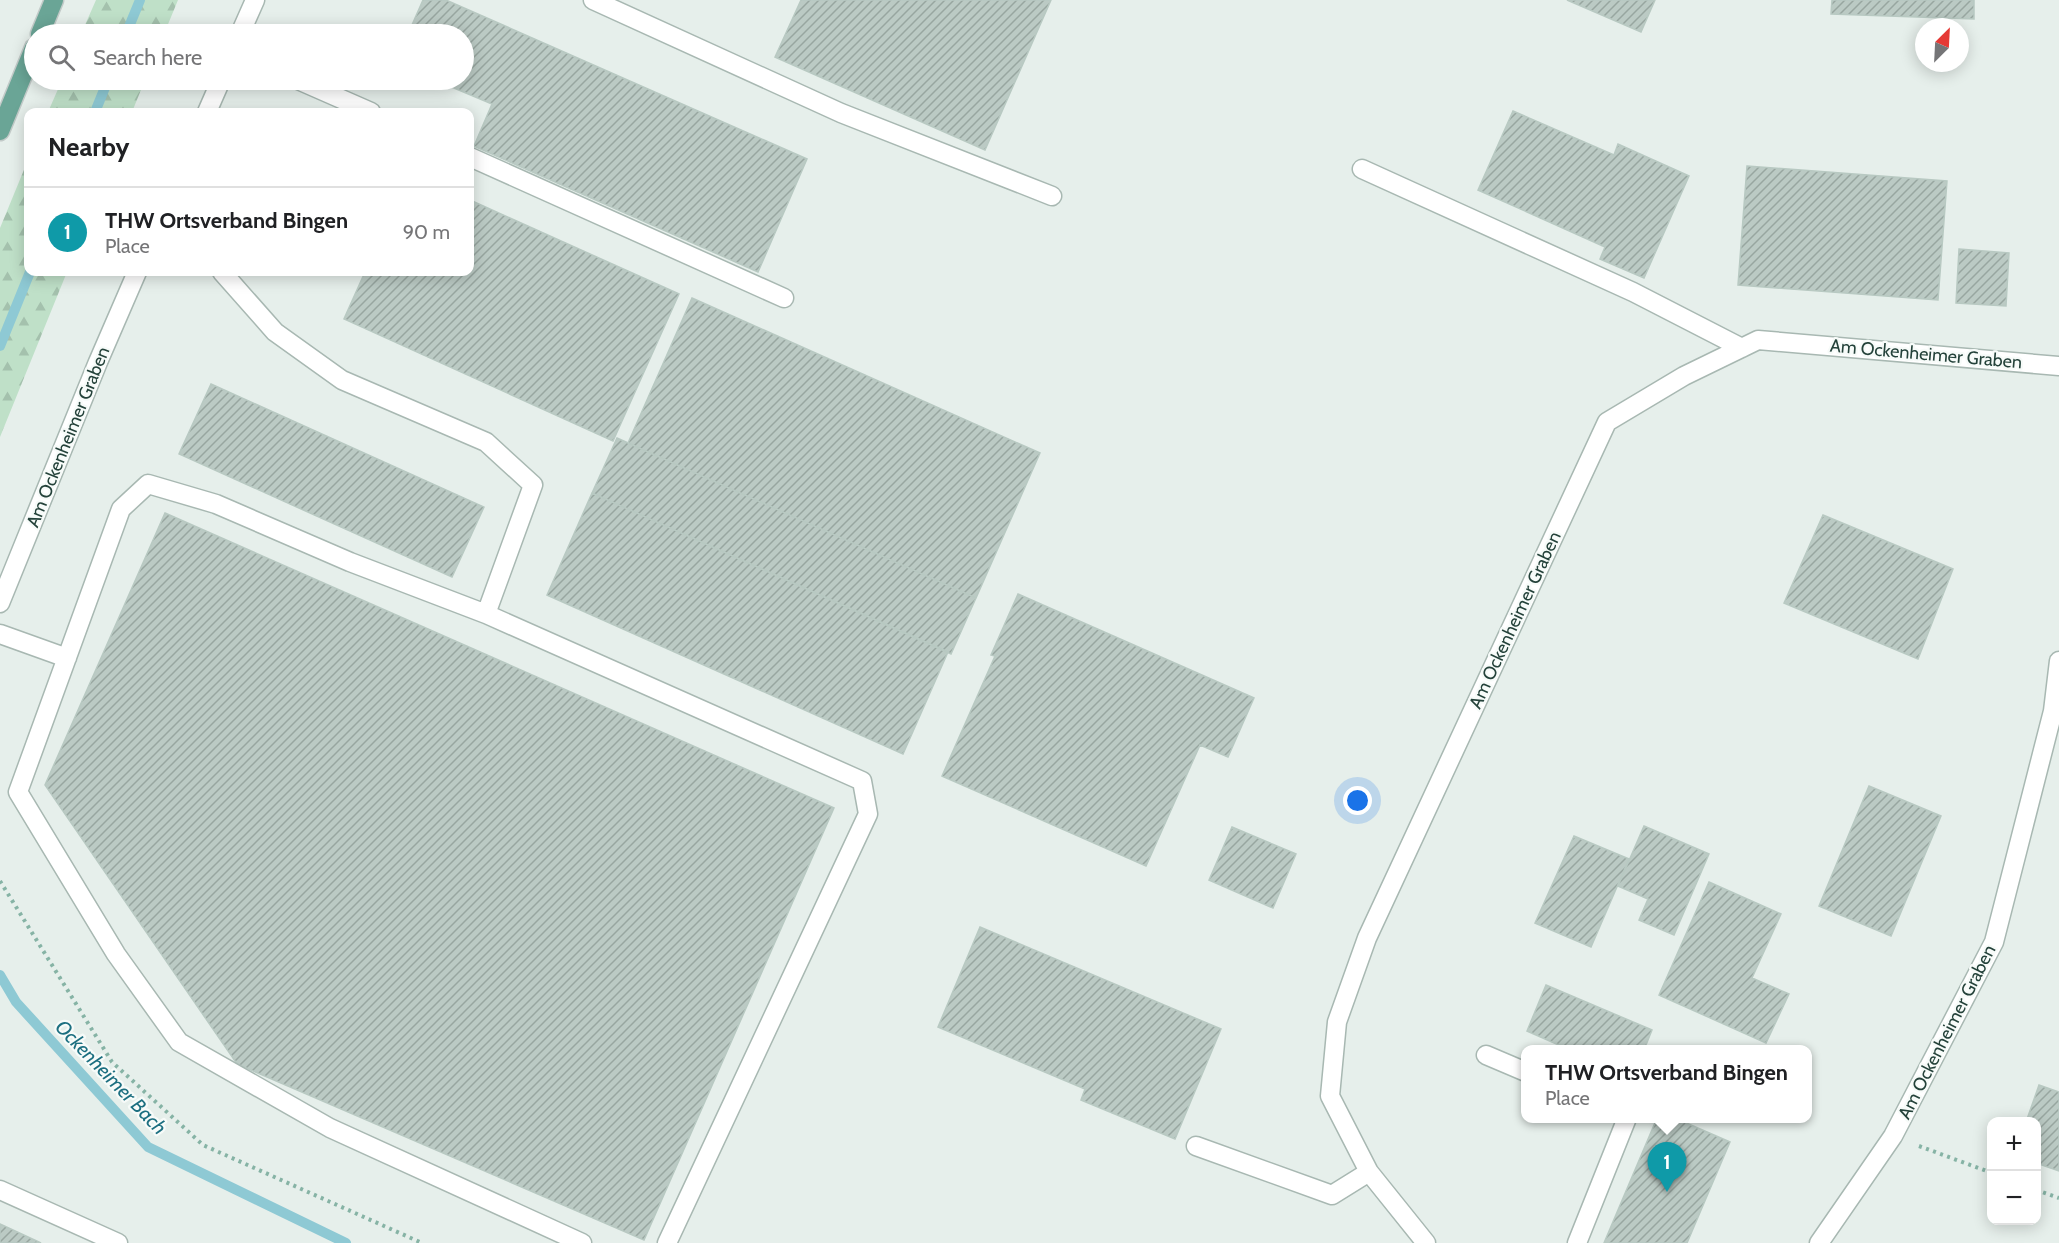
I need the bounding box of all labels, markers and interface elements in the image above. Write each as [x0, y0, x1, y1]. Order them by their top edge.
north arrow [1915, 18, 1969, 72]
search box [24, 24, 474, 90]
icon: search [45, 41, 78, 74]
text: Search here [93, 44, 202, 71]
text: Nearby [48, 131, 129, 163]
text: THW Ortsverband Bingen [105, 207, 348, 234]
text: 1 [64, 220, 71, 244]
text: 90 m [403, 220, 450, 244]
text: Place [105, 234, 150, 258]
street label: Am Ockenheimer Graben [1829, 335, 2023, 373]
street label: Am Ockenheimer Graben [22, 344, 114, 530]
street label: Am Ockenheimer Graben [1464, 528, 1566, 712]
your location [1343, 786, 1372, 815]
street label: Am Ockenheimer Graben [1893, 941, 2001, 1123]
water label: Ockenheimer Bach [50, 1015, 172, 1139]
popup [1521, 1045, 1812, 1123]
text: THW Ortsverband Bingen [1545, 1059, 1788, 1086]
text: Place [1545, 1086, 1590, 1110]
map controls [1987, 1117, 2041, 1225]
button: + [1987, 1117, 2041, 1171]
pin: 1 [1648, 1142, 1686, 1192]
button: − [1987, 1171, 2041, 1225]

